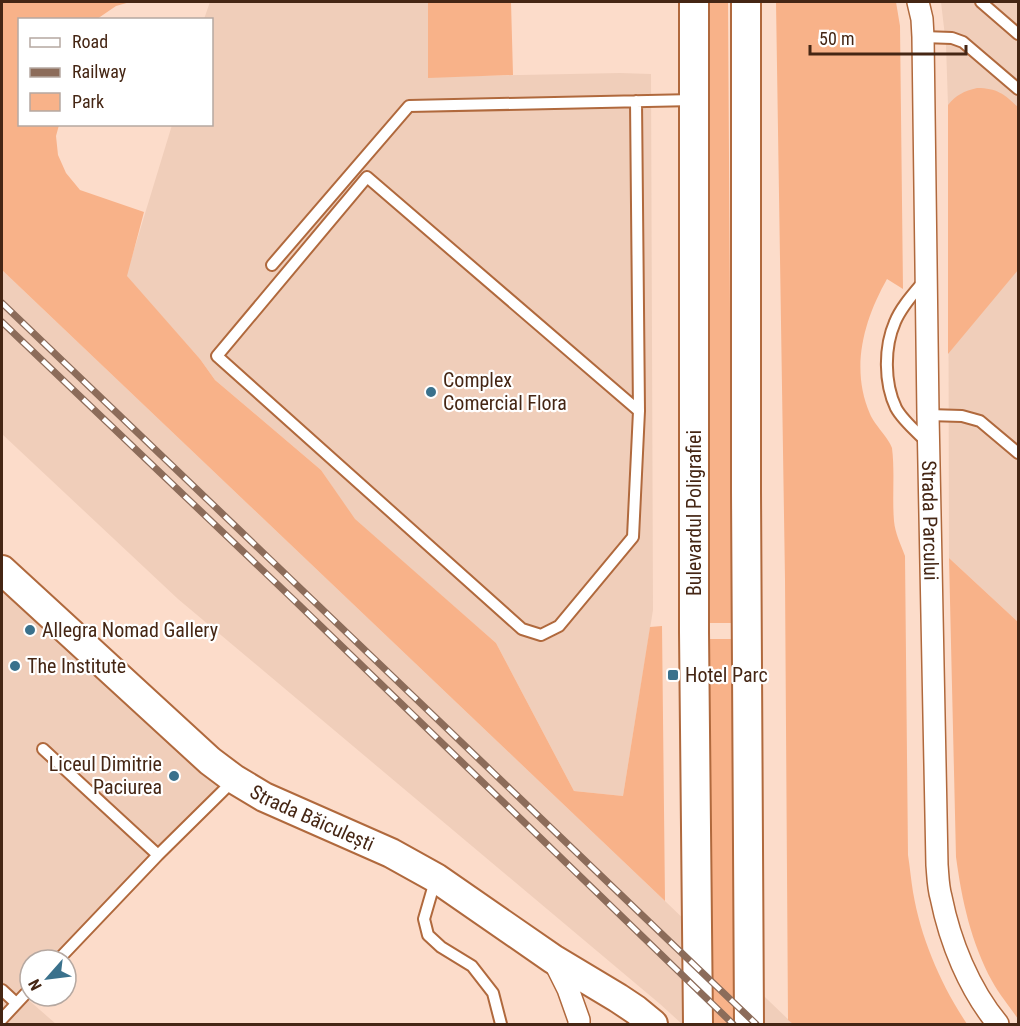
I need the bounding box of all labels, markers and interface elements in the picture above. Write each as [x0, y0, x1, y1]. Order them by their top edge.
legend [18, 18, 213, 126]
scale bar [810, 18, 966, 56]
text: 50 m [819, 28, 854, 49]
text: Road [72, 31, 108, 52]
text: Railway [72, 61, 127, 82]
text: Park [72, 91, 104, 112]
place label: Complex Comercial Flora [443, 368, 567, 415]
marker: Complex Comercial Flora [424, 385, 438, 399]
street label: Bulevardul Poligrafiei [682, 430, 706, 596]
street label: Strada Parcului [917, 460, 943, 581]
place label: Allegra Nomad Gallery [42, 618, 218, 642]
marker: Allegra Nomad Gallery [23, 623, 37, 637]
place label: The Institute [27, 654, 126, 678]
marker: The Institute [8, 659, 22, 673]
place label: Hotel Parc [685, 663, 768, 687]
marker: Hotel Parc [666, 668, 680, 682]
place label: Liceul Dimitrie Paciurea [49, 752, 162, 799]
marker: Liceul Dimitrie Paciurea [167, 769, 181, 783]
street label: Strada Băiculești [246, 779, 378, 856]
north arrow [18, 948, 78, 1008]
text: N [25, 976, 46, 994]

